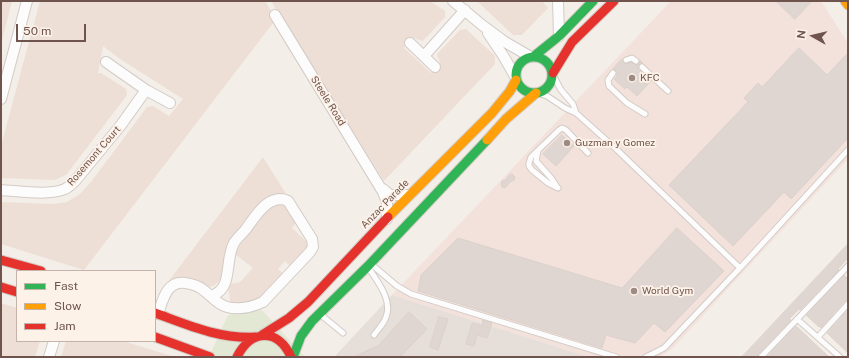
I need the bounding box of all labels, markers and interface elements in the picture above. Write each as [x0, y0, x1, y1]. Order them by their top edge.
scale bar [18, 16, 88, 42]
north arrow [793, 16, 833, 56]
text: 50 m [23, 24, 51, 38]
text: N [795, 29, 808, 39]
place label: KFC [640, 72, 660, 84]
marker: KFC [627, 73, 637, 83]
street label: Steele Road [308, 74, 348, 128]
street label: Rosemont Court [65, 124, 123, 188]
place label: Guzman y Gomez [575, 137, 655, 149]
marker: Guzman y Gomez [562, 138, 572, 148]
street label: Anzac Parade [359, 177, 411, 231]
legend [16, 270, 156, 342]
text: Fast [54, 279, 78, 293]
place label: World Gym [642, 285, 693, 297]
marker: World Gym [629, 286, 639, 296]
text: Slow [54, 299, 81, 313]
text: Jam [54, 319, 76, 333]

